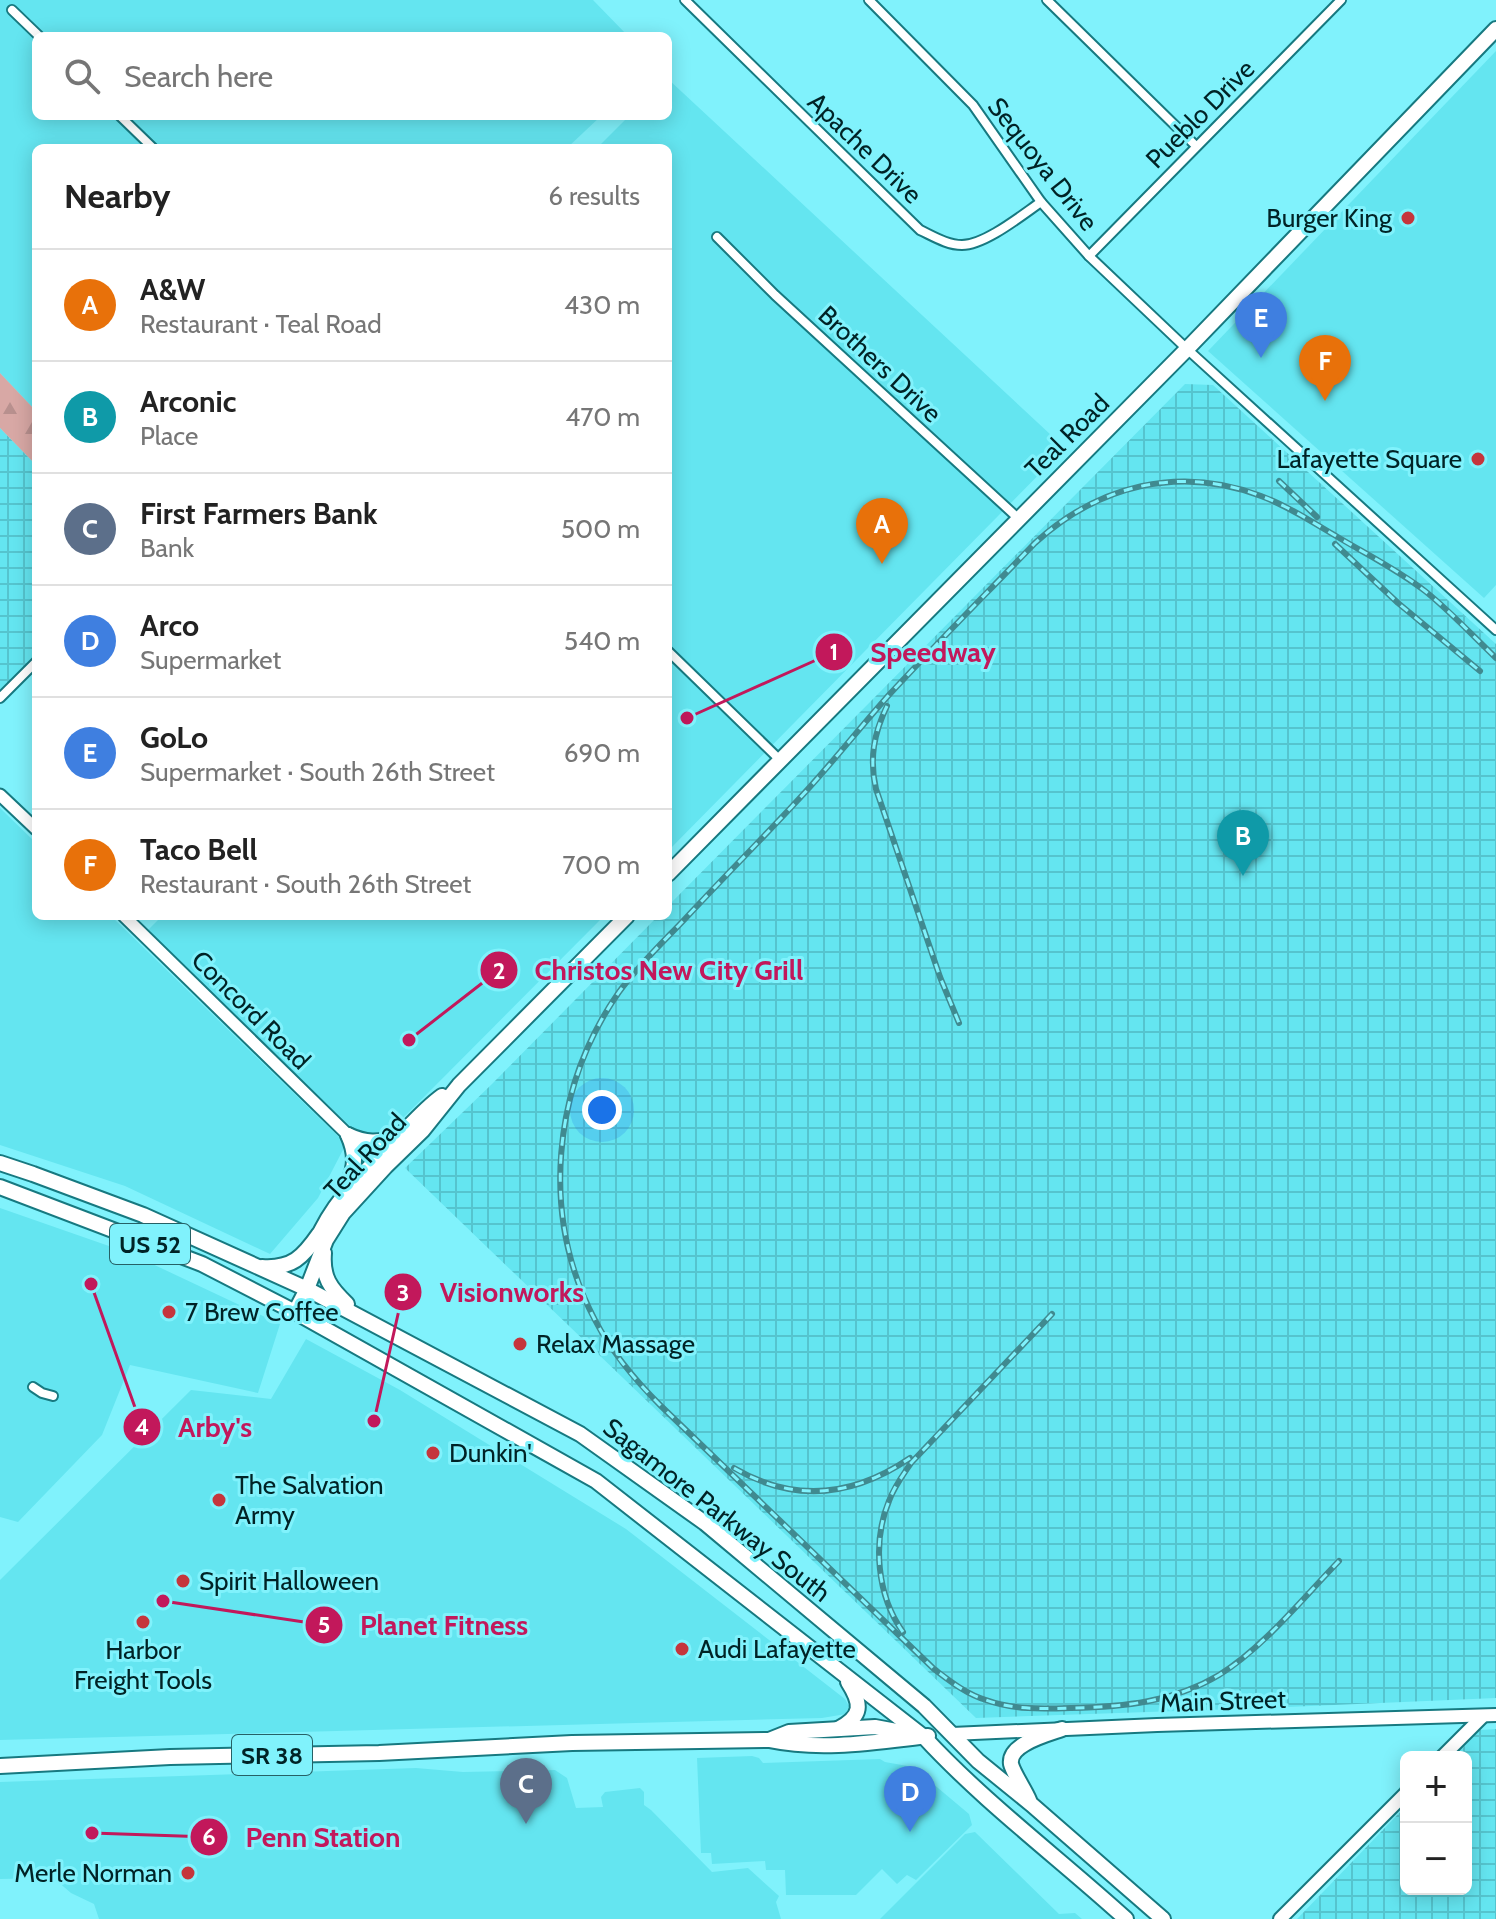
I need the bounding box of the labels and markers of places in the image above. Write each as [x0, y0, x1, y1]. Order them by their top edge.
place label: Burger King [1266, 202, 1393, 234]
marker: Burger King [1399, 209, 1417, 227]
pin: E [1235, 292, 1287, 358]
pin: F [1299, 335, 1351, 401]
place label: Lafayette Square [1276, 443, 1462, 475]
marker: Lafayette Square [1469, 450, 1487, 468]
pin: A [856, 498, 908, 564]
callout: Speedway [814, 626, 1012, 678]
pin: B [1217, 810, 1269, 876]
callout: Christos New City Grill [479, 944, 820, 996]
callout: Visionworks [383, 1266, 600, 1318]
place label: 7 Brew Coffee [185, 1296, 339, 1328]
marker: 7 Brew Coffee [160, 1303, 178, 1321]
place label: Relax Massage [536, 1328, 695, 1360]
marker: Relax Massage [511, 1335, 529, 1353]
callout: Arby's [122, 1401, 268, 1453]
place label: Dunkin' [449, 1437, 532, 1469]
marker: Dunkin' [424, 1444, 442, 1462]
place label: The Salvation Army [235, 1469, 384, 1531]
marker: The Salvation Army [210, 1491, 228, 1509]
place label: Spirit Halloween [199, 1565, 379, 1597]
marker: Spirit Halloween [174, 1572, 192, 1590]
callout: Planet Fitness [304, 1599, 544, 1651]
marker: Harbor Freight Tools [134, 1613, 152, 1631]
place label: Audi Lafayette [698, 1633, 856, 1665]
place label: Harbor Freight Tools [74, 1634, 212, 1696]
marker: Audi Lafayette [673, 1640, 691, 1658]
pin: C [500, 1758, 552, 1824]
pin: D [884, 1766, 936, 1832]
callout: Penn Station [189, 1811, 416, 1863]
place label: Merle Norman [14, 1857, 172, 1889]
marker: Merle Norman [179, 1864, 197, 1882]

